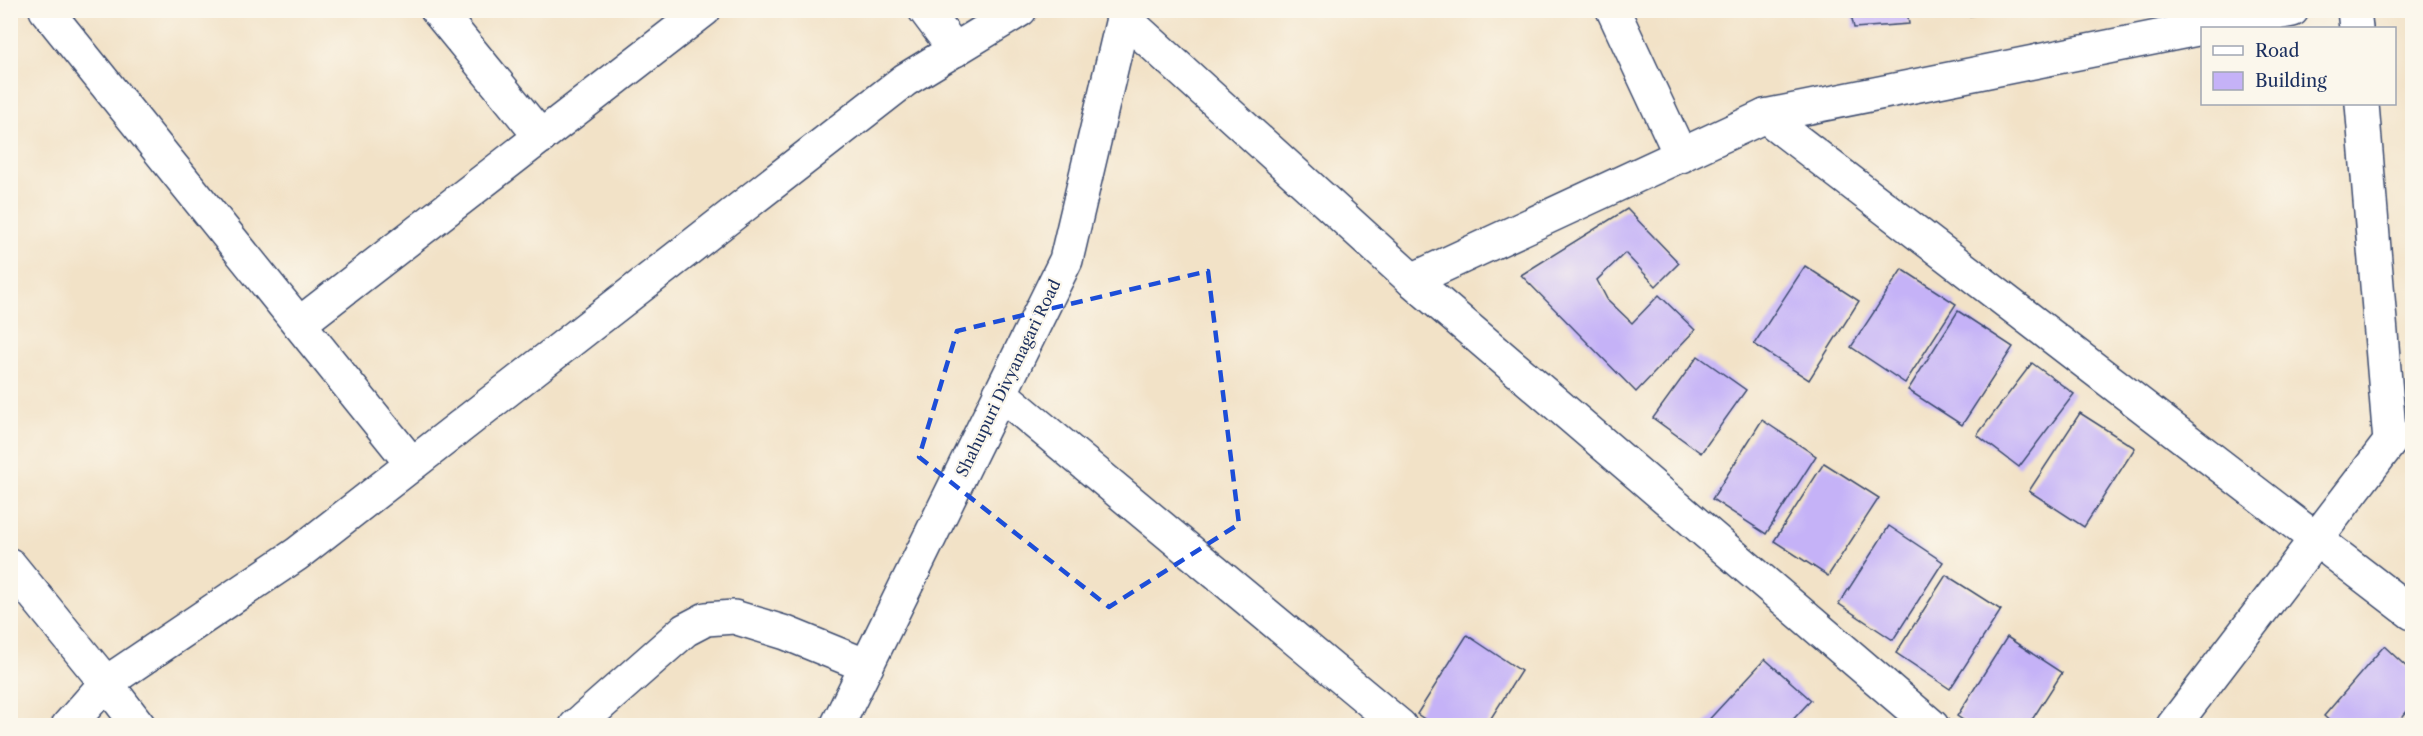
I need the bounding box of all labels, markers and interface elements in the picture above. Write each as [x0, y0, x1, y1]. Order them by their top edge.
legend [2201, 27, 2396, 105]
text: Road [2255, 40, 2300, 62]
text: Building [2255, 70, 2327, 92]
street label: Shahupuri Divyanagari Road [951, 276, 1065, 480]

